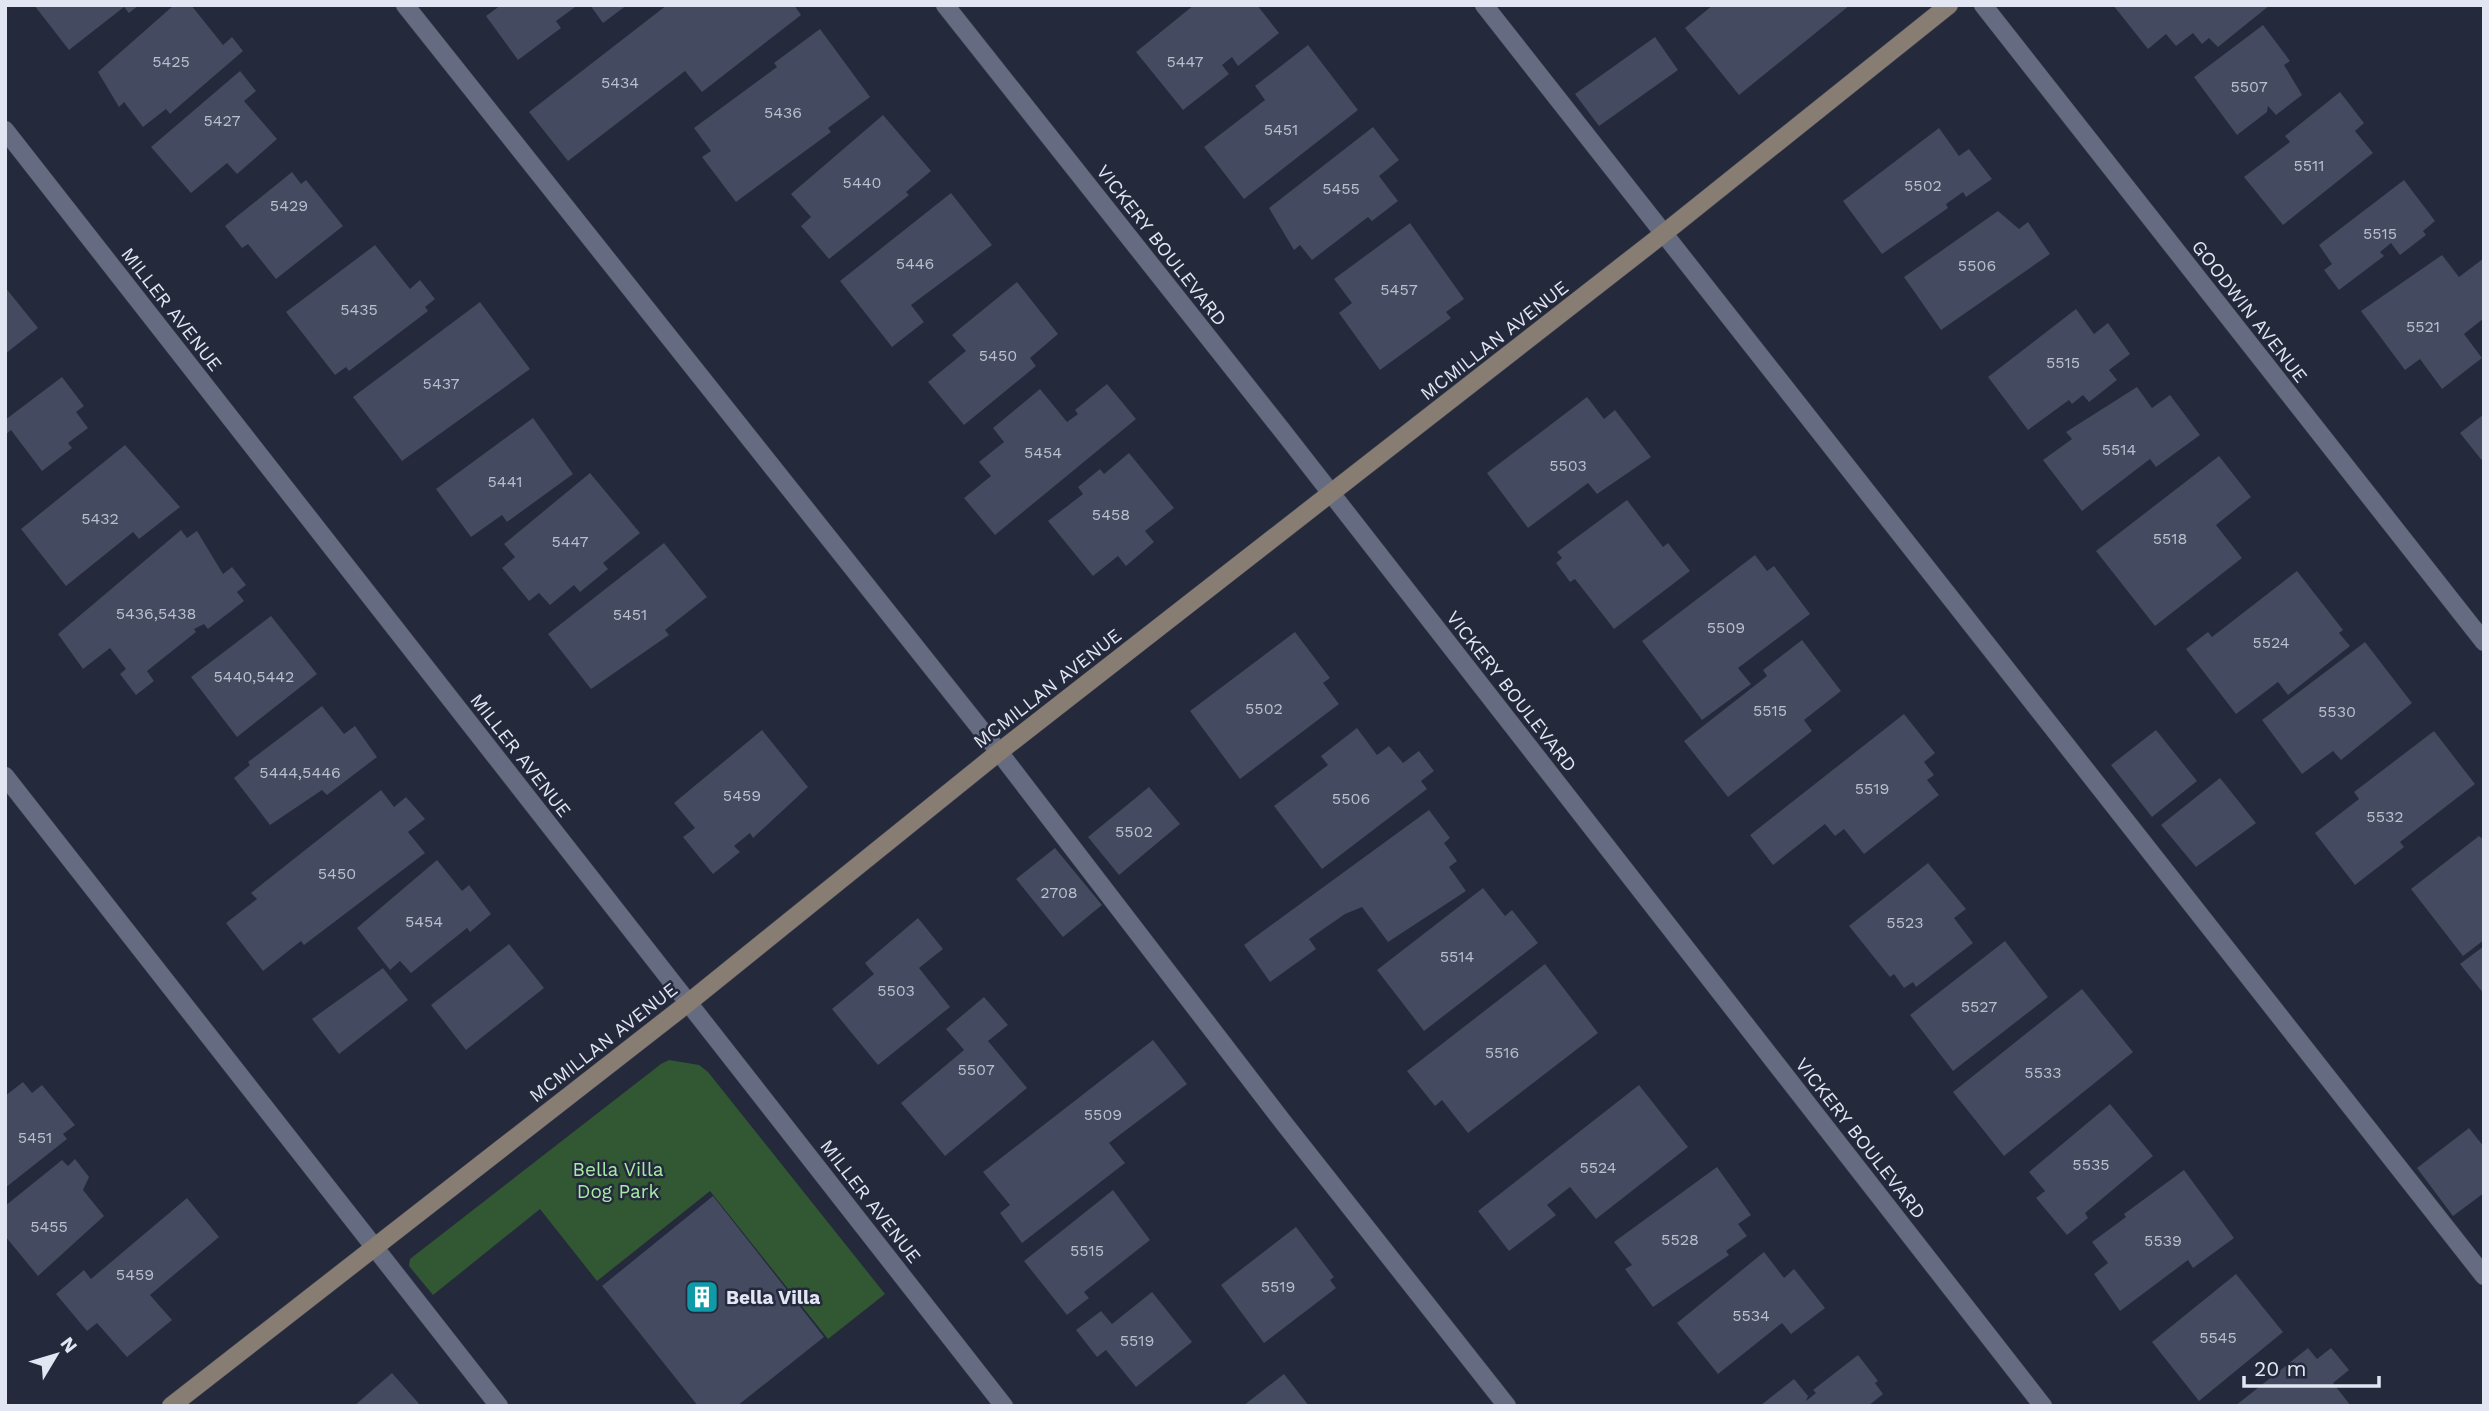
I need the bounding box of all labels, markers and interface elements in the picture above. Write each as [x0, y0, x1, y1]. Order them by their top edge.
house number: 5425 [152, 52, 190, 71]
house number: 5447 [1166, 52, 1204, 71]
house number: 5434 [601, 73, 639, 92]
house number: 5507 [2230, 77, 2268, 96]
house number: 5436 [764, 103, 802, 122]
house number: 5427 [203, 111, 241, 130]
house number: 5451 [1264, 120, 1298, 139]
house number: 5511 [2293, 156, 2325, 175]
street label: VICKERY BOULEVARD [1092, 160, 1232, 330]
house number: 5440 [843, 173, 881, 192]
house number: 5502 [1904, 176, 1942, 195]
house number: 5455 [1322, 179, 1360, 198]
house number: 5429 [270, 196, 308, 215]
house number: 5515 [2363, 224, 2397, 243]
street label: GOODWIN AVENUE [2187, 235, 2312, 387]
street label: MILLER AVENUE [116, 243, 227, 376]
house number: 5446 [896, 254, 934, 273]
house number: 5506 [1958, 256, 1996, 275]
street label: MCMILLAN AVENUE [1416, 275, 1573, 405]
house number: 5457 [1380, 280, 1418, 299]
house number: 5435 [340, 300, 378, 319]
house number: 5521 [2406, 317, 2440, 336]
house number: 5450 [979, 346, 1017, 365]
house number: 5515 [2046, 353, 2080, 372]
house number: 5437 [423, 374, 459, 393]
house number: 5514 [2102, 440, 2137, 459]
house number: 5454 [1024, 443, 1062, 462]
house number: 5503 [1549, 456, 1587, 475]
house number: 5441 [488, 472, 522, 491]
house number: 5458 [1092, 505, 1130, 524]
house number: 5432 [81, 509, 119, 528]
house number: 5518 [2153, 529, 2187, 548]
house number: 5447 [551, 532, 589, 551]
house number: 5436,5438 [116, 604, 196, 623]
house number: 5451 [613, 605, 647, 624]
street label: VICKERY BOULEVARD [1442, 606, 1582, 776]
house number: 5509 [1707, 618, 1745, 637]
street label: MCMILLAN AVENUE [969, 623, 1126, 753]
house number: 5524 [2252, 633, 2290, 652]
house number: 5440,5442 [214, 667, 294, 686]
street label: MILLER AVENUE [465, 689, 576, 822]
house number: 5502 [1245, 699, 1283, 718]
house number: 5515 [1753, 701, 1787, 720]
house number: 5530 [2318, 702, 2356, 721]
house number: 5444,5446 [259, 763, 341, 782]
house number: 5519 [1855, 779, 1889, 798]
house number: 5459 [723, 786, 761, 805]
house number: 5506 [1332, 789, 1370, 808]
house number: 5532 [2366, 807, 2404, 826]
house number: 5502 [1115, 822, 1153, 841]
house number: 5450 [318, 864, 356, 883]
house number: 2708 [1040, 883, 1078, 902]
house number: 5454 [405, 912, 443, 931]
house number: 5523 [1886, 913, 1924, 932]
house number: 5514 [1440, 947, 1475, 966]
street label: MCMILLAN AVENUE [525, 977, 682, 1107]
house number: 5503 [877, 981, 915, 1000]
house number: 5527 [1961, 997, 1997, 1016]
house number: 5516 [1485, 1043, 1519, 1062]
street label: VICKERY BOULEVARD [1791, 1053, 1931, 1223]
house number: 5507 [957, 1060, 995, 1079]
house number: 5533 [2024, 1063, 2062, 1082]
house number: 5509 [1084, 1105, 1122, 1124]
house number: 5451 [18, 1128, 52, 1147]
street label: MILLER AVENUE [815, 1135, 926, 1268]
house number: 5535 [2072, 1155, 2110, 1174]
park label: Bella Villa Dog Park [573, 1158, 664, 1203]
house number: 5524 [1579, 1158, 1617, 1177]
house number: 5455 [30, 1217, 68, 1236]
house number: 5528 [1661, 1230, 1699, 1249]
house number: 5539 [2144, 1231, 2182, 1250]
house number: 5515 [1070, 1241, 1104, 1260]
house number: 5459 [116, 1265, 154, 1284]
house number: 5519 [1261, 1277, 1295, 1296]
building icon: Bella Villa [683, 1278, 721, 1316]
place label: Bella Villa [726, 1286, 820, 1309]
house number: 5534 [1732, 1306, 1770, 1325]
north arrow [21, 1320, 91, 1390]
house number: 5545 [2199, 1328, 2237, 1347]
house number: 5519 [1120, 1331, 1154, 1350]
text: N [56, 1332, 82, 1357]
scale bar [2244, 1344, 2379, 1388]
text: 20 m [2254, 1356, 2306, 1381]

